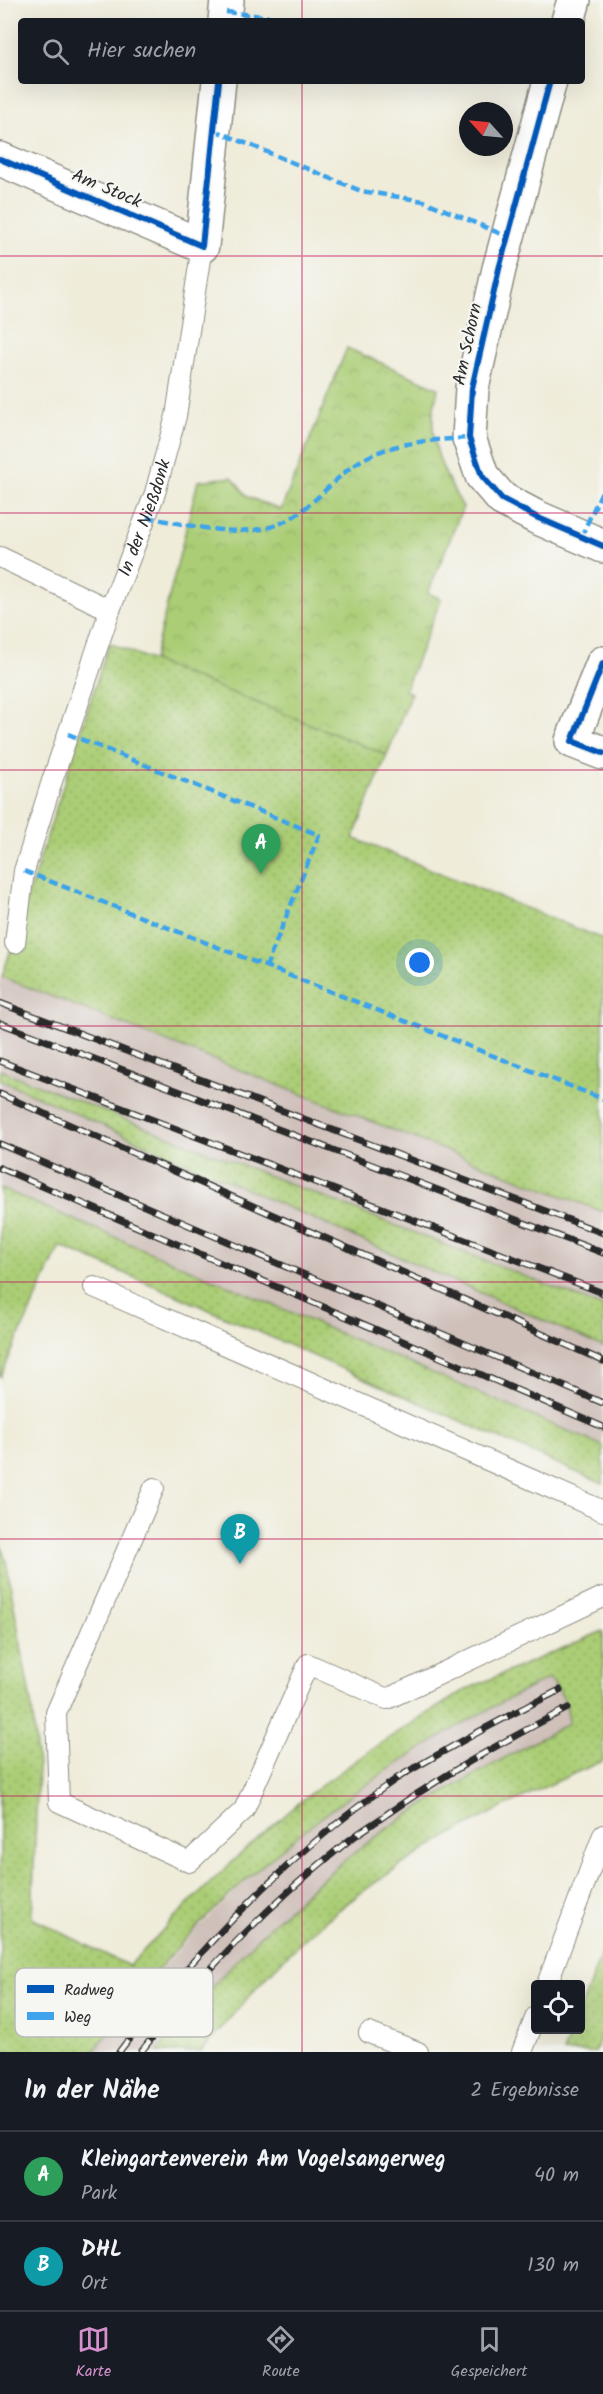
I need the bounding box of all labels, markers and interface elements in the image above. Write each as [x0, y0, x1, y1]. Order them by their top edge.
search box [18, 18, 585, 84]
text: Hier suchen [87, 34, 196, 69]
icon: search [39, 35, 72, 68]
north arrow [459, 102, 513, 156]
street label: Am Stock [67, 162, 146, 217]
street label: Am Schorn [446, 300, 491, 388]
street label: In der Nießdonk [111, 456, 180, 581]
pin: A [242, 824, 280, 874]
your location [405, 948, 434, 977]
pin: B [220, 1514, 260, 1564]
legend [15, 1968, 213, 2037]
text: Radweg [64, 1978, 114, 2003]
map controls [531, 1980, 585, 2034]
button: locate [531, 1980, 585, 2034]
text: Weg [64, 2005, 91, 2030]
text: In der Nähe [24, 2070, 160, 2112]
text: 2 Ergebnisse [471, 2075, 579, 2107]
text: Kleingartenverein Am Vogelsangerweg [81, 2143, 446, 2178]
text: A [37, 2160, 50, 2192]
text: 40 m [534, 2160, 579, 2192]
text: Park [81, 2178, 117, 2210]
text: DHL [81, 2233, 122, 2268]
text: B [37, 2250, 50, 2282]
text: 130 m [527, 2250, 579, 2282]
text: Ort [81, 2268, 108, 2300]
tab: Karte [75, 2323, 111, 2384]
tab: Route [262, 2323, 300, 2384]
tab: Gespeichert [451, 2323, 528, 2384]

